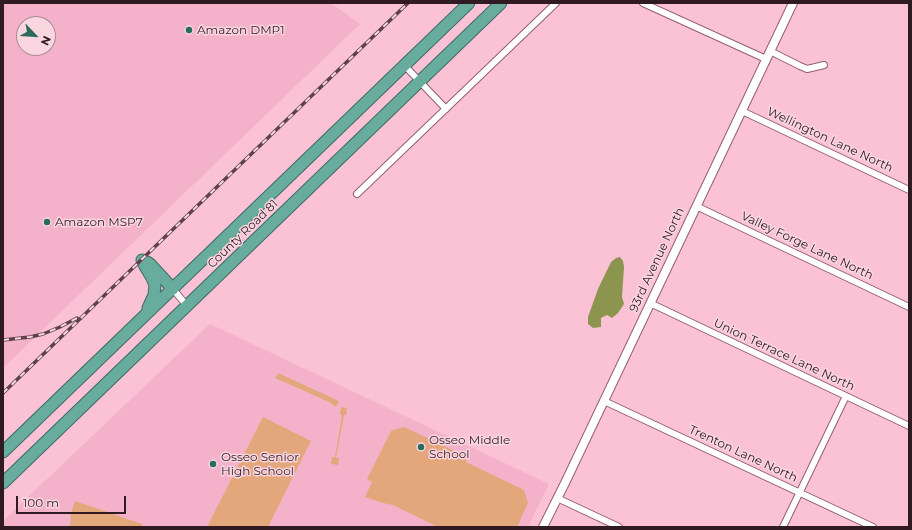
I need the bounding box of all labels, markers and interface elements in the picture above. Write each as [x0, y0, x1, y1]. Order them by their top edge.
north arrow [16, 16, 56, 56]
place label: Amazon DMP1 [197, 23, 285, 37]
marker: Amazon DMP1 [184, 25, 194, 35]
text: N [38, 34, 54, 48]
street label: Wellington Lane North [765, 104, 895, 176]
street label: County Road 81 [205, 197, 281, 271]
street label: 93rd Avenue North [626, 205, 688, 315]
street label: Valley Forge Lane North [739, 209, 875, 283]
place label: Amazon MSP7 [55, 215, 143, 229]
marker: Amazon MSP7 [42, 217, 52, 227]
street label: Union Terrace Lane North [711, 316, 857, 394]
street label: Trenton Lane North [686, 423, 800, 485]
place label: Osseo Middle School [429, 433, 510, 461]
marker: Osseo Middle School [416, 442, 426, 452]
place label: Osseo Senior High School [221, 450, 299, 478]
marker: Osseo Senior High School [208, 459, 218, 469]
scale bar [18, 488, 128, 514]
text: 100 m [23, 495, 59, 510]

